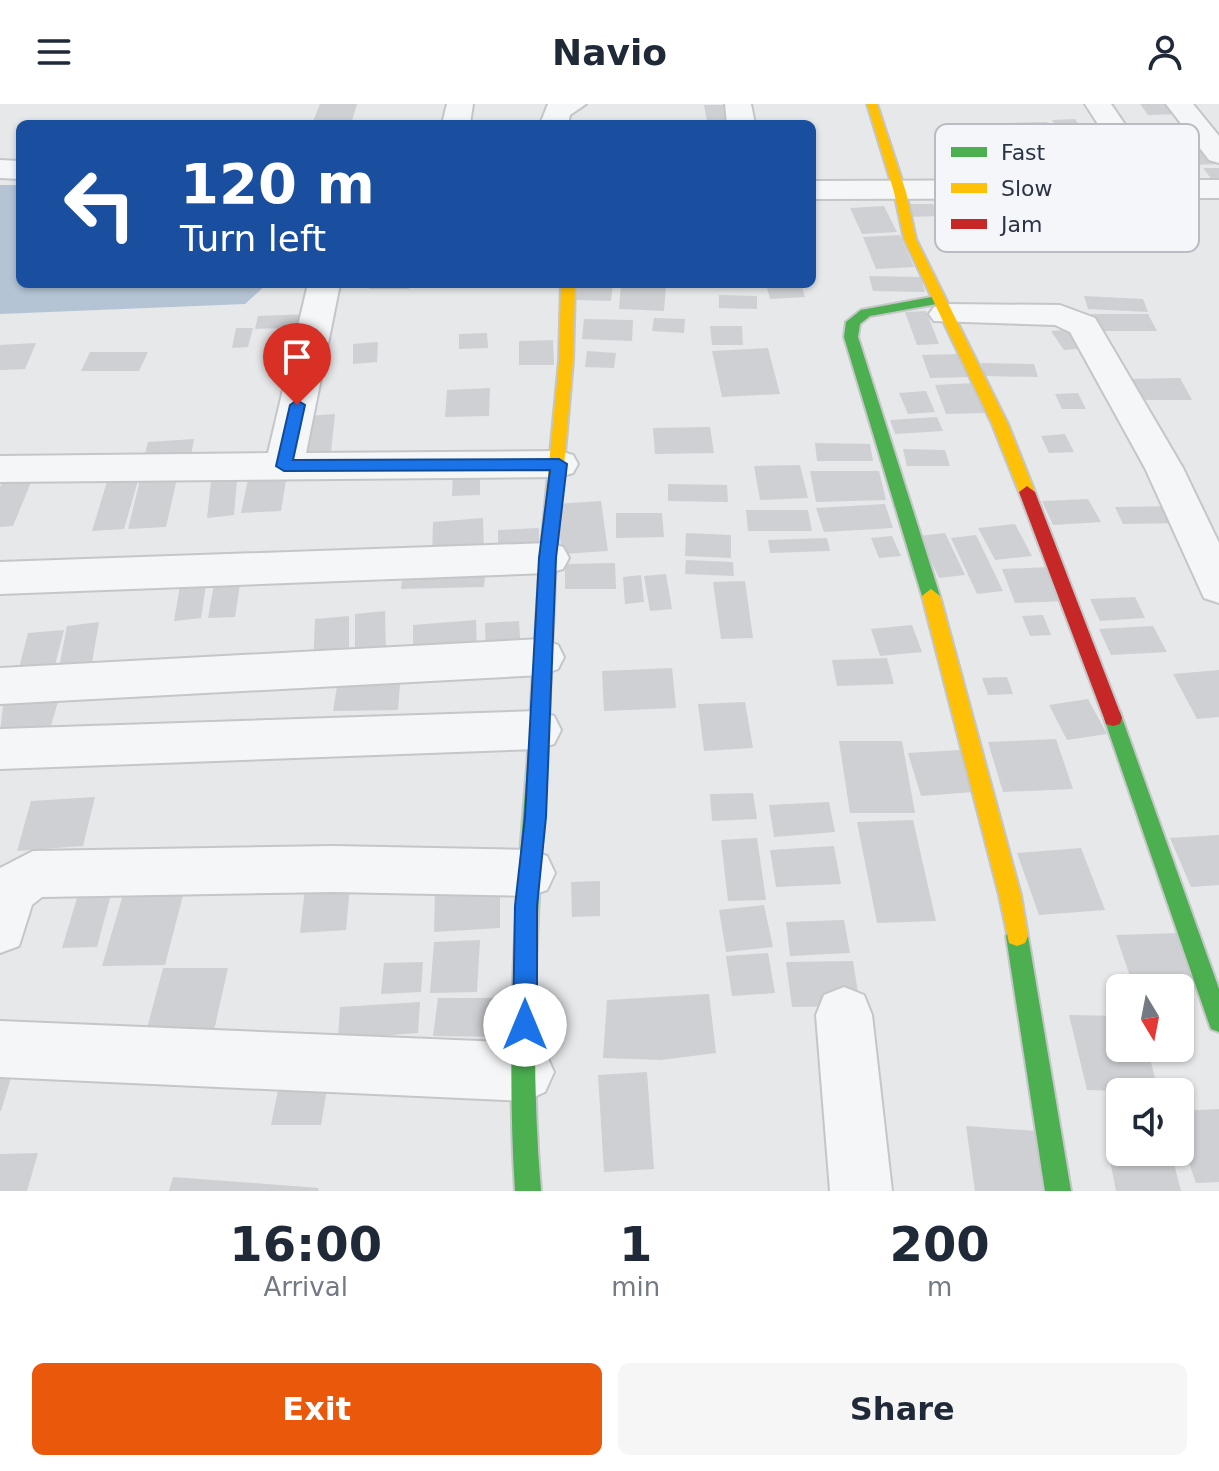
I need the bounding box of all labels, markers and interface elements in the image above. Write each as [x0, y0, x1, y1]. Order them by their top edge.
icon: menu [32, 30, 76, 74]
icon: person [1143, 30, 1187, 74]
text: Navio [552, 32, 667, 73]
legend [935, 124, 1199, 252]
text: Fast [1001, 140, 1046, 165]
text: 120 m [180, 151, 375, 216]
icon: left [48, 152, 152, 256]
text: Slow [1001, 176, 1053, 201]
text: Jam [999, 212, 1042, 237]
text: Turn left [180, 218, 326, 259]
pin [263, 323, 331, 405]
icon: arrive [275, 335, 319, 379]
north arrow [1106, 974, 1194, 1062]
map controls [1106, 974, 1194, 1166]
position arrow [483, 983, 567, 1067]
button: sound [1106, 1078, 1194, 1166]
text: 16:00 [229, 1216, 382, 1272]
text: 1 [619, 1216, 652, 1272]
text: 200 [890, 1216, 990, 1272]
text: Arrival [263, 1272, 348, 1302]
text: min [611, 1272, 660, 1302]
text: m [927, 1272, 952, 1302]
button: Exit [32, 1363, 602, 1455]
button: Share [618, 1363, 1187, 1455]

